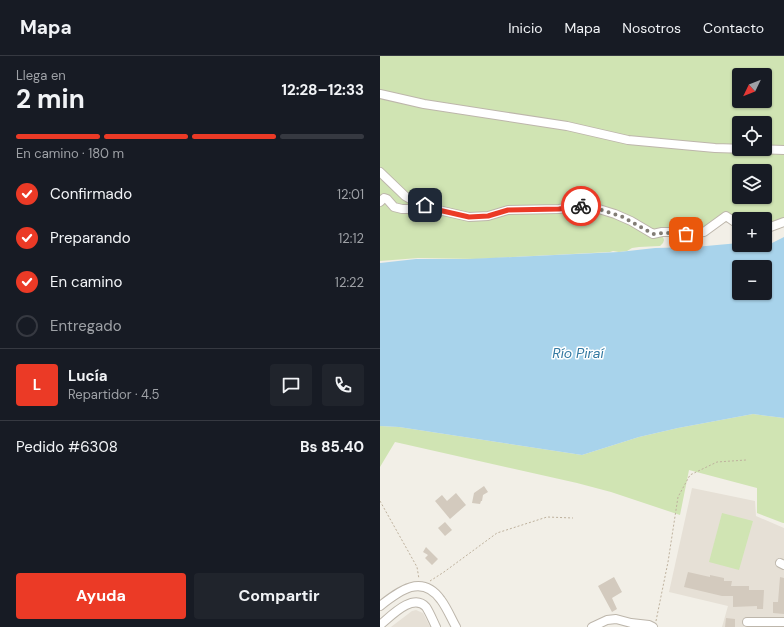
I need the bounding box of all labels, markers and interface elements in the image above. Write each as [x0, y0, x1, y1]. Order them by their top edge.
text: Mapa [20, 15, 72, 40]
text: Inicio [508, 19, 543, 37]
text: Mapa [565, 19, 600, 37]
text: Nosotros [622, 19, 681, 37]
text: Contacto [703, 19, 764, 37]
text: Llega en [16, 67, 66, 84]
north arrow [732, 68, 772, 108]
map controls [732, 68, 772, 300]
text: 12:28–12:33 [282, 80, 364, 100]
text: 2 min [16, 82, 85, 116]
button: locate [732, 116, 772, 156]
text: En camino · 180 m [16, 145, 124, 162]
button: layers [732, 164, 772, 204]
icon: check [16, 183, 38, 205]
text: Confirmado [50, 184, 132, 204]
text: 12:01 [337, 186, 364, 203]
courier [561, 186, 601, 226]
pin [408, 188, 442, 222]
icon: home [414, 194, 436, 216]
icon: bike [570, 195, 592, 217]
button: + [732, 212, 772, 252]
pin [669, 217, 703, 251]
icon: bag [675, 223, 697, 245]
icon: check [16, 227, 38, 249]
text: Preparando [50, 228, 131, 248]
text: 12:12 [338, 230, 364, 247]
button: − [732, 260, 772, 300]
icon: check [16, 271, 38, 293]
text: En camino [50, 272, 122, 292]
text: 12:22 [335, 274, 364, 291]
text: Entregado [50, 316, 122, 336]
water label: Río Piraí [552, 344, 606, 362]
button: chat [270, 364, 312, 406]
button: phone [322, 364, 364, 406]
text: Lucía [68, 366, 108, 386]
text: L [33, 375, 41, 395]
text: Repartidor · 4.5 [68, 386, 160, 403]
text: Pedido #6308 [16, 437, 118, 457]
text: Bs 85.40 [300, 437, 364, 457]
button: Ayuda [16, 573, 186, 619]
button: Compartir [194, 573, 364, 619]

